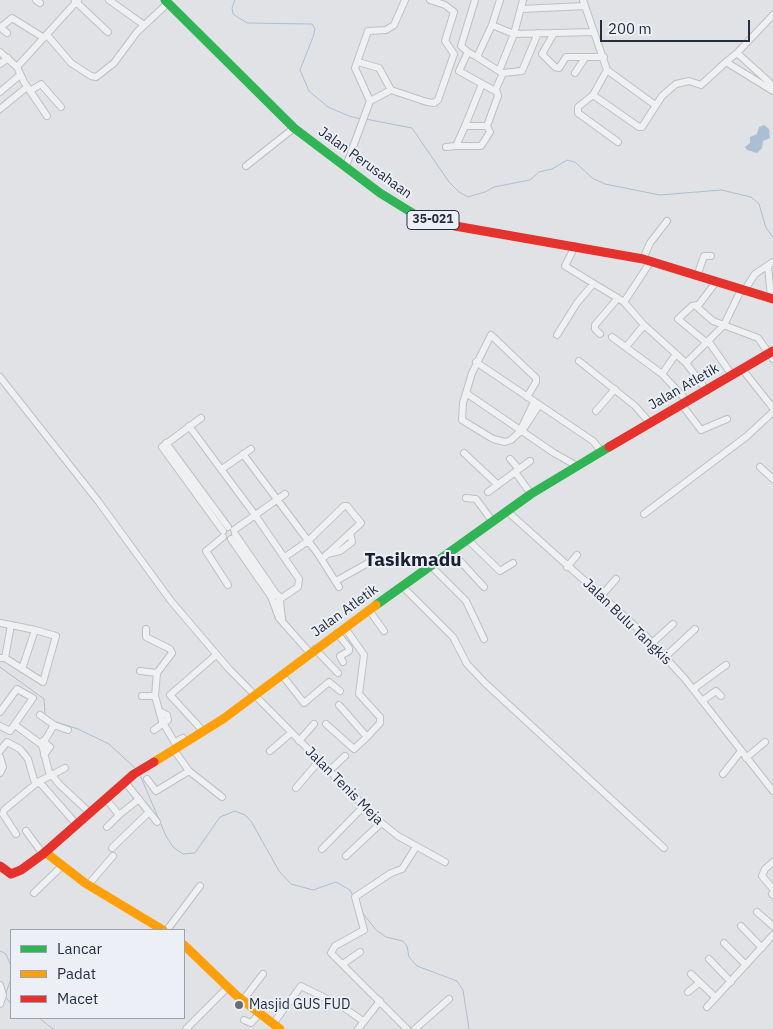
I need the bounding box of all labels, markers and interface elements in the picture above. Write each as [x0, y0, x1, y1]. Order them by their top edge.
scale bar [603, 10, 753, 42]
text: 200 m [608, 19, 652, 38]
street label: Jalan Perusahaan [315, 123, 415, 203]
road number: 35-021 [407, 210, 459, 230]
street label: Jalan Atletik [646, 360, 722, 414]
district label: Tasikmadu [364, 550, 462, 572]
street label: Jalan Bulu Tangkis [579, 575, 675, 669]
street label: Jalan Atletik [308, 581, 382, 641]
street label: Jalan Tenis Meja [301, 743, 387, 829]
legend [10, 929, 185, 1019]
text: Lancar [57, 939, 102, 958]
text: Padat [57, 964, 96, 983]
text: Macet [57, 989, 98, 1008]
place label: Masjid GUS FUD [249, 997, 350, 1013]
marker: Masjid GUS FUD [233, 999, 245, 1011]

